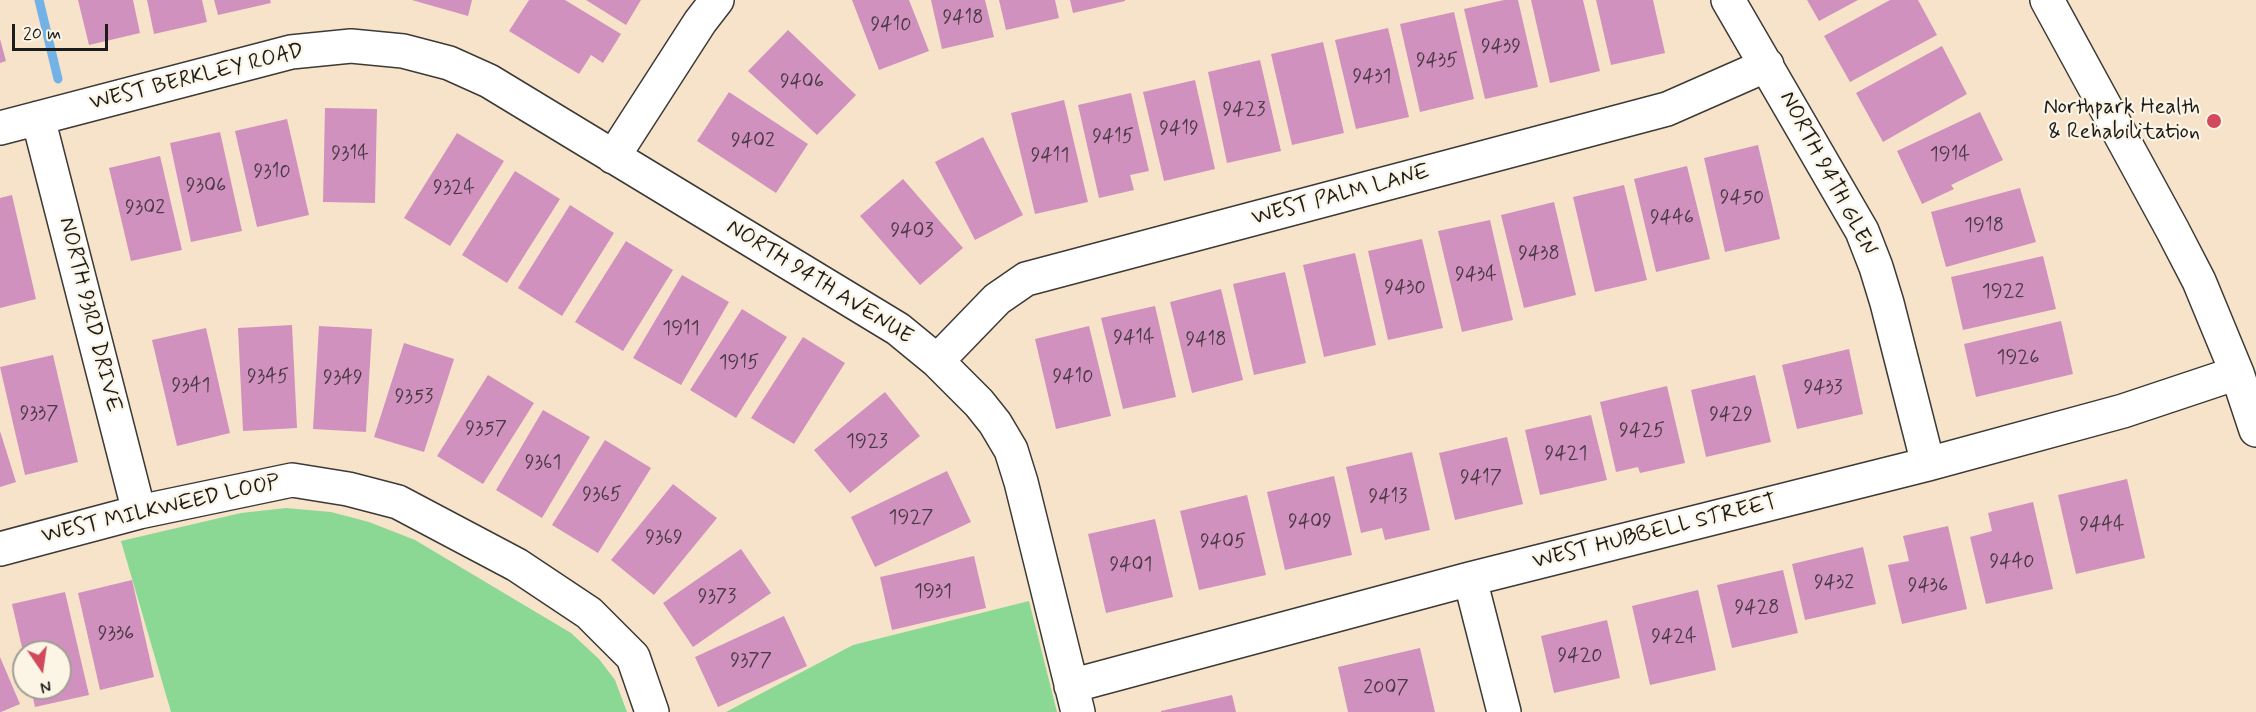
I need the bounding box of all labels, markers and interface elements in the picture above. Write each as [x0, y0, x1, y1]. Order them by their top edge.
house number: 9418 [942, 7, 984, 31]
scale bar [15, 12, 111, 50]
house number: 9410 [871, 14, 911, 38]
text: 20 m [23, 22, 61, 46]
house number: 9439 [1481, 36, 1521, 60]
street label: WEST BERKLEY ROAD [87, 39, 307, 117]
house number: 9435 [1416, 50, 1458, 74]
house number: 9431 [1352, 66, 1392, 90]
house number: 9406 [780, 71, 824, 95]
street label: NORTH 94TH GLEN [1773, 87, 1881, 261]
place label: Northpark Health & Rehabilitation [2043, 95, 2200, 146]
house number: 9423 [1223, 99, 1265, 123]
marker: Northpark Health & Rehabilitation [2205, 112, 2223, 130]
house number: 9419 [1159, 118, 1199, 142]
house number: 9415 [1092, 126, 1134, 150]
house number: 9402 [731, 130, 775, 154]
house number: 9314 [331, 143, 369, 167]
house number: 1914 [1930, 144, 1970, 168]
house number: 9411 [1031, 145, 1069, 169]
street label: WEST PALM LANE [1249, 160, 1433, 232]
house number: 9310 [253, 161, 291, 185]
house number: 9306 [186, 175, 226, 199]
house number: 9324 [433, 177, 475, 201]
house number: 9450 [1720, 187, 1764, 211]
house number: 9302 [125, 197, 165, 221]
house number: 9446 [1650, 207, 1694, 231]
street label: NORTH 93RD DRIVE [52, 215, 126, 415]
street label: NORTH 94TH AVENUE [721, 215, 917, 351]
house number: 1918 [1964, 215, 2004, 239]
house number: 9403 [890, 220, 934, 244]
house number: 9438 [1518, 243, 1560, 267]
house number: 9434 [1455, 264, 1497, 288]
house number: 9430 [1384, 277, 1426, 301]
house number: 1922 [1982, 281, 2024, 305]
house number: 1911 [662, 318, 700, 342]
house number: 9414 [1113, 327, 1155, 351]
house number: 9418 [1185, 329, 1227, 353]
house number: 1926 [1996, 347, 2040, 371]
house number: 1915 [719, 352, 759, 376]
house number: 9345 [247, 366, 289, 390]
house number: 9410 [1053, 366, 1093, 390]
house number: 9349 [323, 367, 363, 391]
house number: 9341 [172, 375, 210, 399]
house number: 9433 [1803, 377, 1843, 401]
house number: 9353 [395, 386, 433, 410]
house number: 9337 [20, 403, 58, 427]
house number: 9429 [1709, 404, 1753, 428]
house number: 9357 [465, 418, 507, 442]
house number: 9425 [1619, 420, 1665, 444]
house number: 1923 [846, 431, 888, 455]
house number: 9421 [1545, 443, 1587, 467]
house number: 9361 [525, 452, 561, 476]
house number: 9417 [1460, 467, 1502, 491]
street label: WEST MILKWEED LOOP [39, 470, 283, 550]
house number: 9365 [582, 484, 622, 508]
house number: 9413 [1369, 486, 1407, 510]
street label: WEST HUBBELL STREET [1530, 490, 1780, 576]
house number: 1927 [889, 507, 933, 531]
house number: 9409 [1288, 511, 1332, 535]
house number: 9444 [2079, 514, 2125, 538]
house number: 9369 [645, 527, 683, 551]
house number: 9405 [1200, 531, 1246, 555]
house number: 9440 [1990, 551, 2034, 575]
house number: 9401 [1110, 554, 1152, 578]
house number: 9432 [1814, 572, 1854, 596]
house number: 9436 [1908, 575, 1948, 599]
house number: 1931 [914, 581, 952, 605]
house number: 9373 [698, 586, 736, 610]
house number: 9428 [1734, 597, 1780, 621]
house number: 9336 [98, 623, 134, 647]
house number: 9424 [1651, 626, 1697, 650]
north arrow [12, 640, 72, 700]
house number: 9420 [1557, 645, 1603, 669]
house number: 9377 [730, 650, 772, 674]
text: N [38, 675, 53, 698]
house number: 2007 [1363, 677, 1409, 701]

